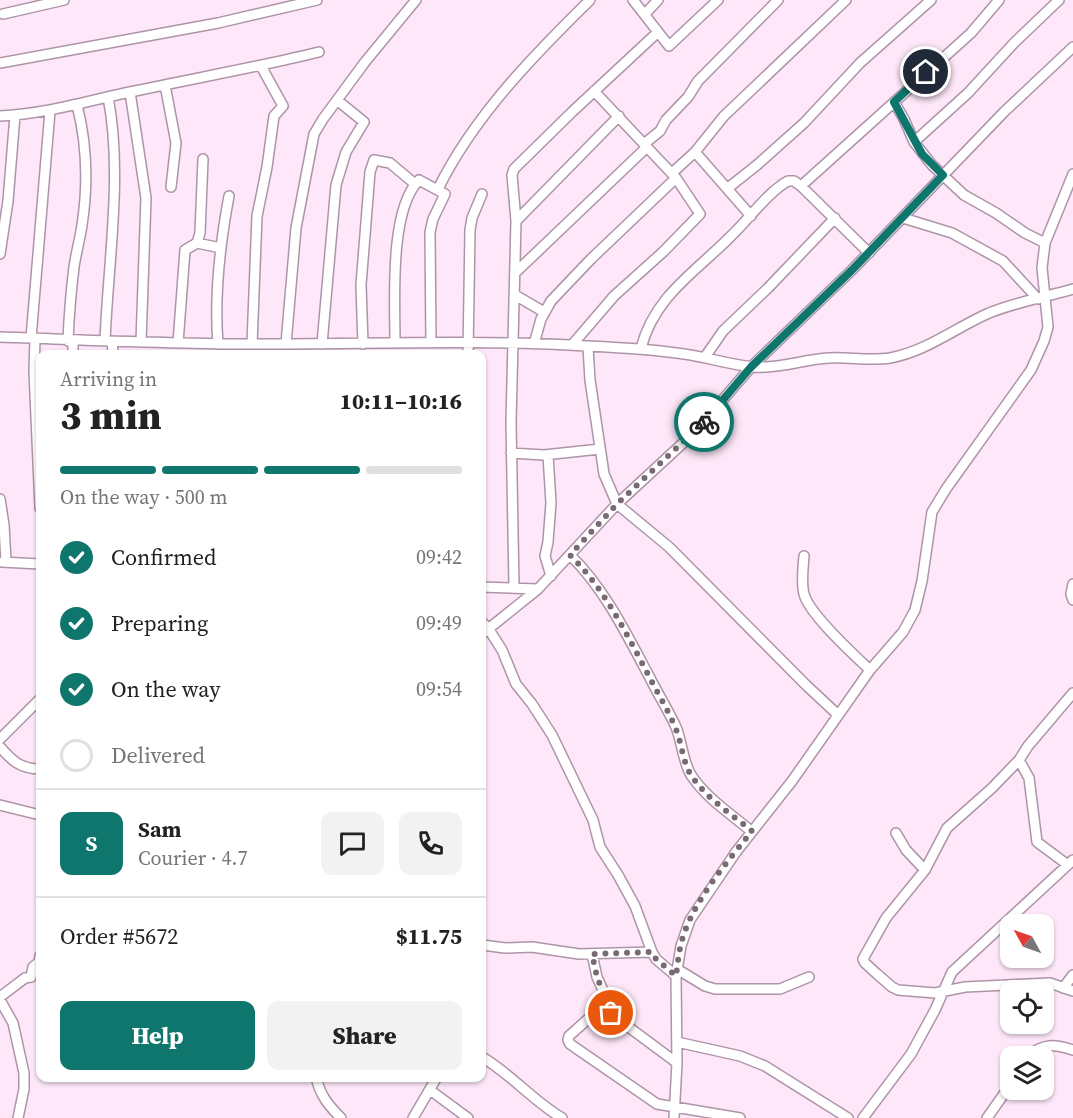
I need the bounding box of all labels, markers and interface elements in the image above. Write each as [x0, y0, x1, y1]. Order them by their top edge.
pin [900, 46, 951, 97]
icon: home [909, 55, 942, 88]
text: Arriving in [60, 365, 157, 393]
text: 10:11–10:16 [340, 386, 462, 416]
text: 3 min [60, 389, 162, 442]
courier [674, 392, 734, 452]
icon: bike [688, 406, 721, 439]
text: On the way · 500 m [60, 483, 227, 511]
icon: check [60, 541, 93, 574]
text: Confirmed [111, 542, 216, 572]
text: 09:42 [416, 543, 462, 571]
icon: check [60, 607, 93, 640]
text: Preparing [111, 608, 208, 638]
text: 09:49 [416, 609, 462, 637]
icon: check [60, 673, 93, 706]
text: On the way [111, 674, 220, 704]
text: 09:54 [416, 675, 462, 703]
text: Delivered [111, 740, 205, 770]
button: chat [321, 812, 384, 875]
button: phone [399, 812, 462, 875]
text: Sam [138, 814, 182, 844]
text: S [86, 828, 97, 858]
text: Courier · 4.7 [138, 844, 247, 872]
north arrow [1000, 914, 1054, 968]
map controls [1000, 914, 1054, 1100]
text: Order #5672 [60, 921, 178, 951]
text: $11.75 [396, 921, 462, 951]
button: locate [1000, 980, 1054, 1034]
pin [585, 987, 636, 1038]
icon: bag [594, 996, 627, 1029]
button: Help [60, 1001, 255, 1070]
button: Share [267, 1001, 462, 1070]
button: layers [1000, 1046, 1054, 1100]

